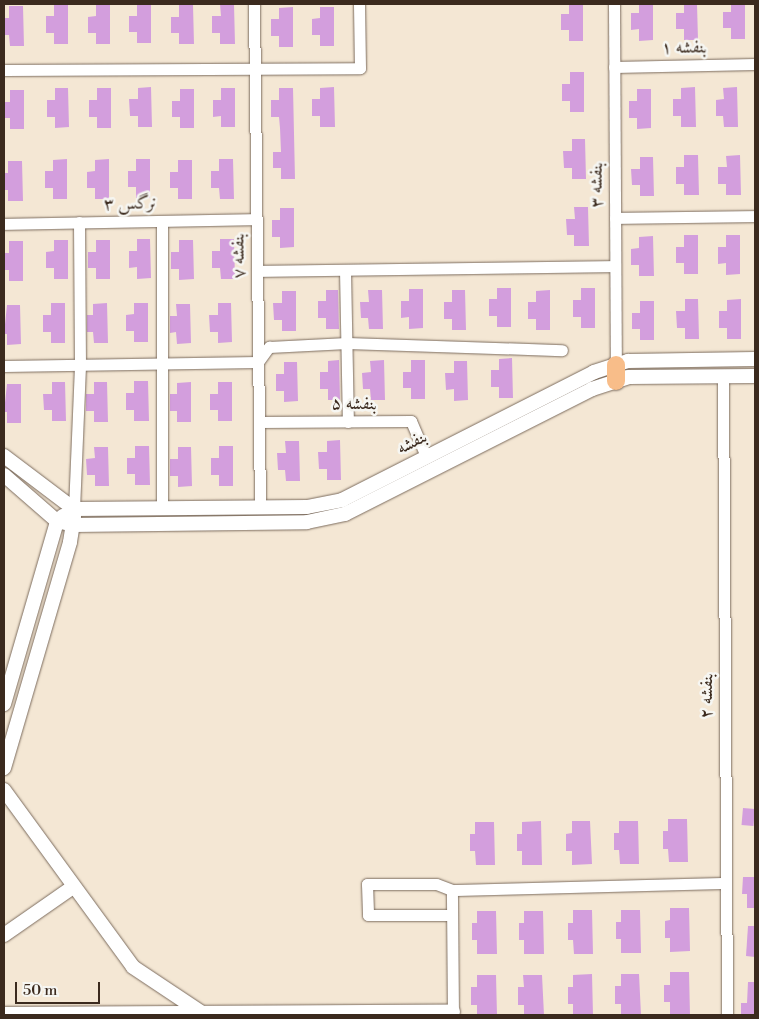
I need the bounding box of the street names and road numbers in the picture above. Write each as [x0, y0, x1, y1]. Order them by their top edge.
street label: بنفشه ۱ [661, 37, 707, 59]
street label: بنفشه ۳ [586, 162, 608, 208]
street label: نرگس ۳ [103, 193, 157, 215]
street label: بنفشه ۷ [228, 233, 250, 279]
street label: بنفشه ۵ [331, 393, 377, 415]
street label: بنفشه [393, 426, 431, 460]
street label: بنفشه ۲ [696, 673, 718, 719]

